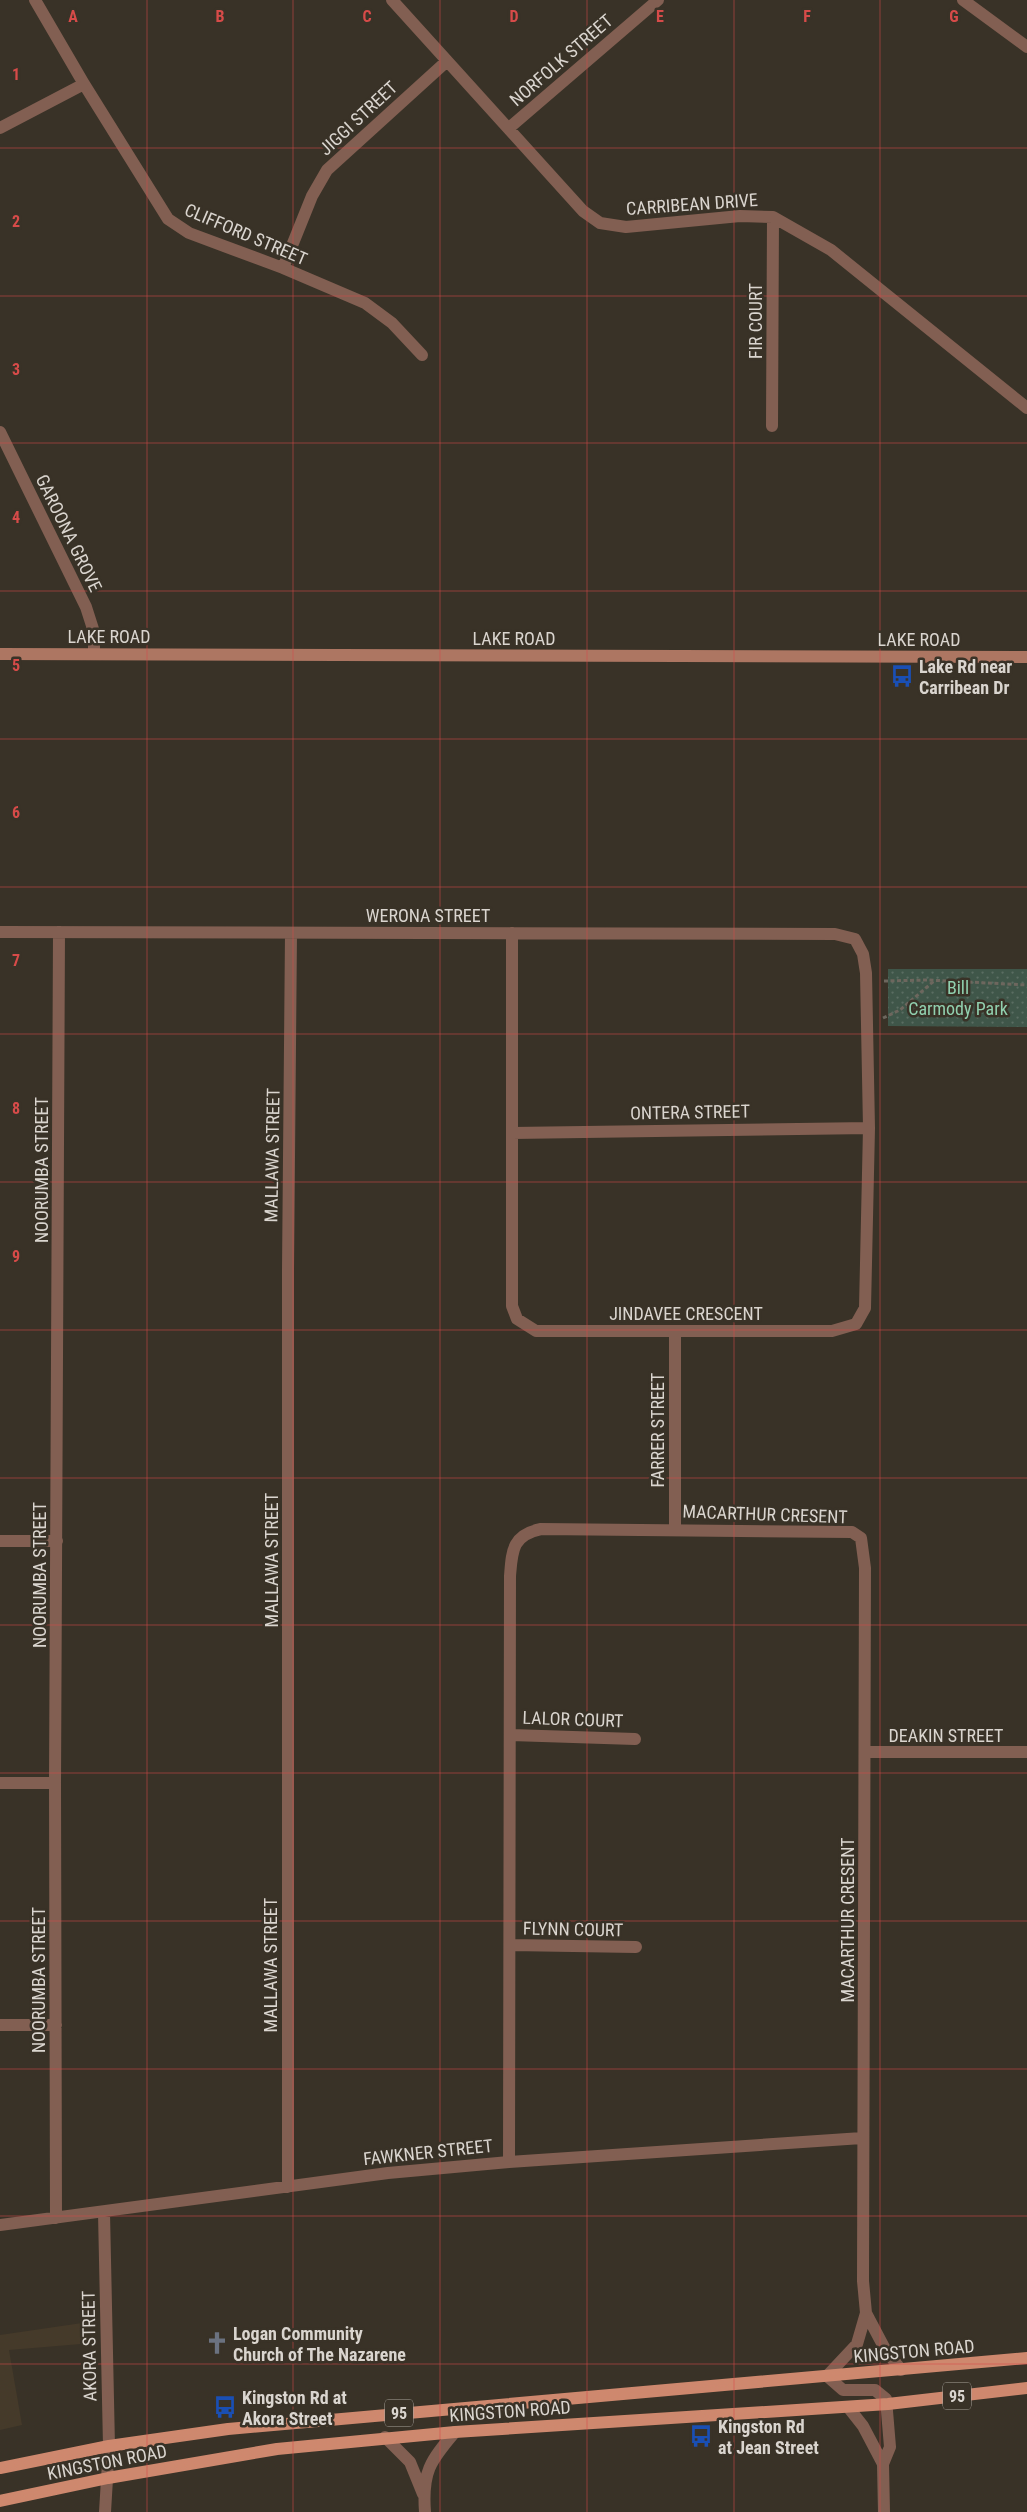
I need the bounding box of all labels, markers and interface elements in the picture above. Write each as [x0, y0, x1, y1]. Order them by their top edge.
text: A [68, 7, 78, 26]
text: B [216, 7, 225, 26]
text: C [362, 7, 372, 26]
text: D [509, 7, 519, 26]
text: E [656, 7, 664, 26]
text: F [803, 7, 811, 26]
text: G [949, 7, 959, 26]
street label: NORFOLK STREET [505, 10, 617, 110]
text: 1 [12, 65, 20, 84]
street label: JIGGI STREET [315, 77, 401, 159]
street label: CARRIBEAN DRIVE [625, 189, 759, 219]
street label: CLIFFORD STREET [182, 199, 310, 269]
text: 2 [12, 212, 20, 231]
street label: FIR COURT [745, 283, 766, 359]
text: 3 [12, 360, 20, 379]
street label: GAROONA GROVE [32, 471, 106, 595]
text: 4 [12, 508, 20, 527]
street label: LAKE ROAD [68, 626, 150, 647]
street label: LAKE ROAD [473, 628, 555, 649]
street label: LAKE ROAD [878, 629, 960, 650]
text: 5 [12, 656, 20, 675]
place label: Lake Rd near Carribean Dr [919, 656, 1012, 698]
bus stop icon: Lake Rd near Carribean Dr [889, 663, 915, 689]
text: 6 [12, 803, 20, 822]
street label: WERONA STREET [366, 905, 490, 926]
text: 7 [12, 951, 20, 970]
park label: Bill Carmody Park [908, 977, 1008, 1019]
street label: MALLAWA STREET [260, 1087, 284, 1223]
street label: NOORUMBA STREET [31, 1097, 52, 1243]
text: 8 [12, 1099, 20, 1118]
street label: ONTERA STREET [630, 1100, 750, 1124]
text: 9 [12, 1247, 20, 1266]
street label: JINDAVEE CRESCENT [609, 1303, 763, 1324]
street label: FARRER STREET [647, 1373, 668, 1487]
street label: MALLAWA STREET [261, 1493, 282, 1627]
street label: MACARTHUR CRESENT [682, 1501, 848, 1527]
street label: NOORUMBA STREET [29, 1502, 50, 1648]
street label: LALOR COURT [522, 1707, 624, 1731]
street label: DEAKIN STREET [889, 1725, 1003, 1746]
street label: MACARTHUR CRESENT [837, 1837, 858, 2003]
street label: MALLAWA STREET [260, 1898, 281, 2032]
street label: NOORUMBA STREET [28, 1907, 49, 2053]
street label: FLYNN COURT [523, 1918, 623, 1940]
street label: FAWKNER STREET [362, 2135, 494, 2169]
street label: AKORA STREET [78, 2291, 100, 2401]
place label: Logan Community Church of The Nazarene [233, 2323, 406, 2365]
church icon: Logan Community Church of The Nazarene [204, 2330, 230, 2356]
street label: KINGSTON ROAD [853, 2335, 975, 2367]
road number: 95 [943, 2382, 971, 2410]
place label: Kingston Rd at Akora Street [242, 2387, 347, 2429]
bus stop icon: Kingston Rd at Akora Street [212, 2394, 238, 2420]
street label: KINGSTON ROAD [449, 2396, 571, 2426]
road number: 95 [385, 2400, 413, 2426]
place label: Kingston Rd at Jean Street [718, 2416, 819, 2458]
bus stop icon: Kingston Rd at Jean Street [688, 2423, 714, 2449]
street label: KINGSTON ROAD [45, 2440, 169, 2484]

